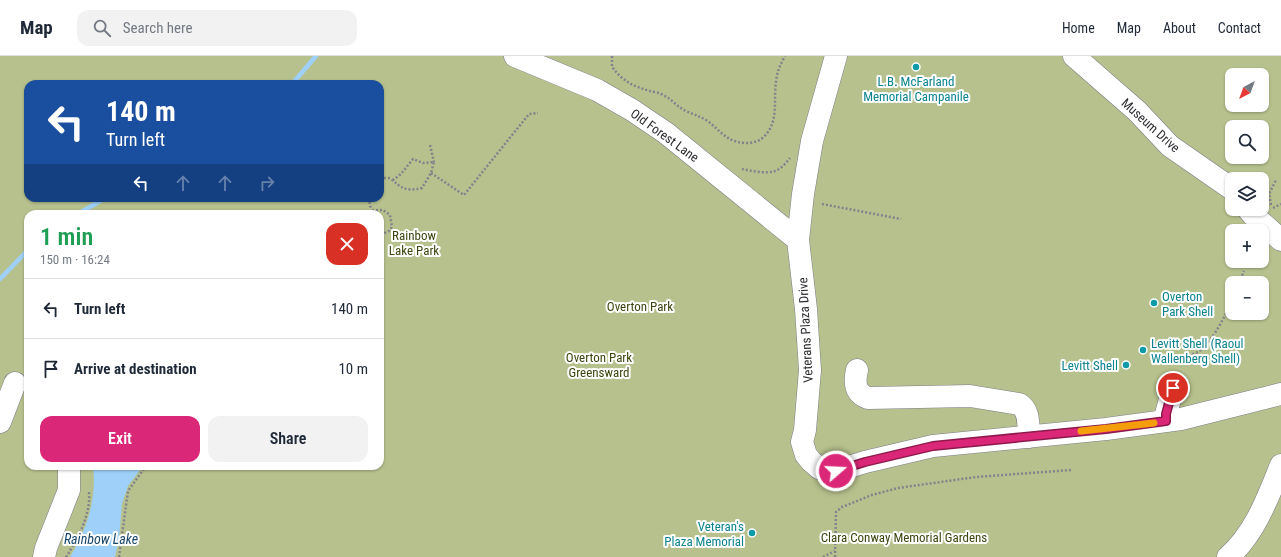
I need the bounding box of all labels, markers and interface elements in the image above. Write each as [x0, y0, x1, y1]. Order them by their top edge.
search box [77, 10, 357, 46]
text: Map [20, 16, 53, 39]
icon: search [91, 17, 113, 39]
text: Search here [123, 19, 193, 37]
text: Home [1062, 20, 1095, 36]
text: Map [1117, 20, 1141, 36]
text: About [1163, 20, 1196, 36]
text: Contact [1218, 20, 1261, 36]
marker: L.B. McFarland Memorial Campanile [911, 62, 921, 72]
north arrow [1225, 68, 1269, 112]
map controls [1225, 68, 1269, 320]
place label: L.B. McFarland Memorial Campanile [863, 74, 969, 104]
text: 140 m [106, 95, 176, 128]
street label: Museum Drive [1118, 95, 1183, 155]
icon: left [40, 96, 92, 148]
street label: Old Forest Lane [628, 106, 702, 165]
button: search [1225, 120, 1269, 164]
text: Turn left [106, 129, 165, 150]
icon: left [130, 172, 152, 194]
icon: ahead [172, 172, 194, 194]
icon: ahead [214, 172, 236, 194]
icon: right [256, 172, 278, 194]
button: layers [1225, 172, 1269, 216]
text: 1 min [40, 223, 93, 251]
button: close [326, 223, 368, 265]
button: + [1225, 224, 1269, 268]
park label: Rainbow Lake Park [389, 228, 439, 258]
text: 150 m · 16:24 [40, 252, 110, 267]
button: − [1225, 276, 1269, 320]
street label: Veterans Plaza Drive [795, 277, 816, 383]
place label: Overton Park Shell [1162, 289, 1213, 319]
icon: left [40, 298, 62, 320]
marker: Overton Park Shell [1149, 298, 1159, 308]
park label: Overton Park [607, 299, 673, 314]
text: Turn left [74, 300, 125, 318]
text: 140 m [331, 300, 368, 318]
place label: Levitt Shell (Raoul Wallenberg Shell) [1151, 336, 1243, 366]
marker: Levitt Shell (Raoul Wallenberg Shell) [1138, 345, 1148, 355]
park label: Overton Park Greensward [566, 350, 632, 380]
icon: arrive [40, 358, 62, 380]
place label: Levitt Shell [1062, 358, 1118, 373]
text: Arrive at destination [74, 360, 197, 378]
text: 10 m [338, 360, 368, 378]
marker: Levitt Shell [1121, 360, 1131, 370]
pin [1156, 371, 1190, 405]
icon: arrive [1162, 377, 1184, 399]
button: Exit [40, 416, 200, 462]
button: Share [208, 416, 368, 462]
position arrow [815, 450, 857, 492]
place label: Veteran's Plaza Memorial [664, 519, 744, 549]
marker: Veteran's Plaza Memorial [747, 528, 757, 538]
park label: Clara Conway Memorial Gardens [821, 530, 987, 545]
water label: Rainbow Lake [64, 531, 138, 547]

